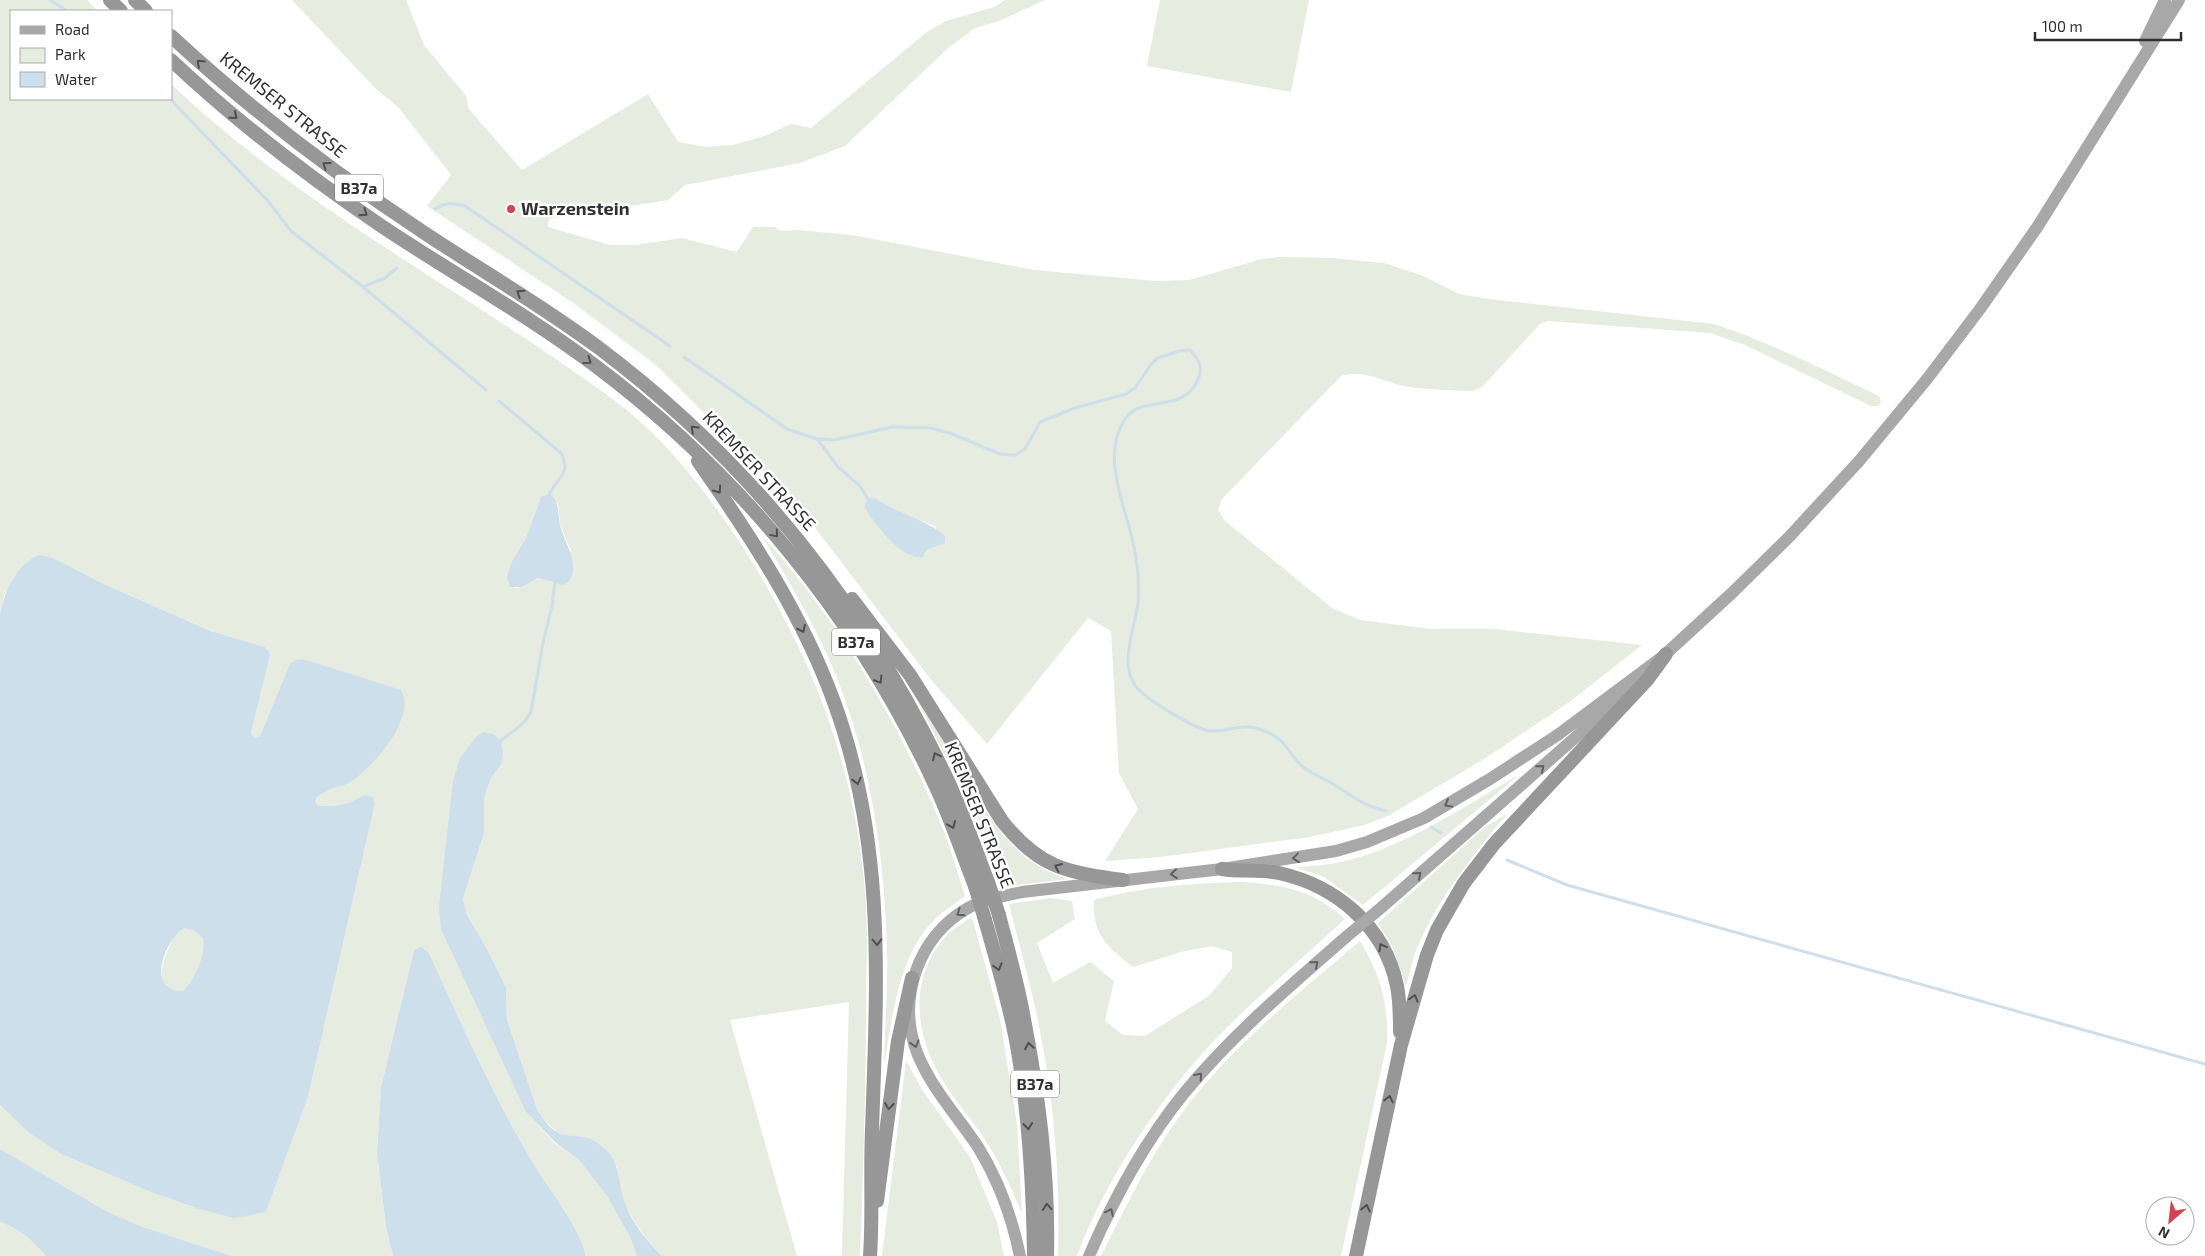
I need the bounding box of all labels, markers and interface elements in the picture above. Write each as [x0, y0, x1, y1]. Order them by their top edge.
legend [10, 10, 172, 100]
scale bar [2035, 10, 2181, 42]
text: 100 m [2042, 17, 2083, 35]
text: Road [55, 20, 90, 38]
text: Park [55, 45, 86, 63]
street label: KREMSER STRASSE [216, 47, 351, 162]
one-way arrow [197, 59, 206, 68]
text: Water [55, 70, 97, 88]
one-way arrow [228, 110, 237, 118]
one-way arrow [322, 162, 332, 171]
road number: B37a [335, 174, 383, 202]
place label: Warzenstein [521, 197, 630, 219]
marker: Warzenstein [505, 203, 517, 215]
one-way arrow [358, 207, 368, 216]
one-way arrow [516, 290, 525, 300]
one-way arrow [582, 355, 592, 364]
street label: KREMSER STRASSE [698, 406, 821, 535]
one-way arrow [691, 426, 700, 435]
one-way arrow [712, 484, 721, 494]
one-way arrow [769, 528, 777, 537]
one-way arrow [796, 624, 807, 633]
road number: B37a [832, 628, 880, 656]
one-way arrow [873, 675, 883, 684]
street label: KREMSER STRASSE [940, 738, 1019, 891]
one-way arrow [932, 752, 942, 761]
one-way arrow [1535, 765, 1544, 774]
one-way arrow [851, 777, 862, 786]
one-way arrow [1445, 798, 1454, 808]
one-way arrow [945, 820, 956, 829]
one-way arrow [1292, 852, 1300, 863]
one-way arrow [1054, 862, 1063, 873]
one-way arrow [1169, 868, 1177, 879]
one-way arrow [1413, 872, 1422, 881]
one-way arrow [957, 907, 966, 917]
one-way arrow [871, 939, 882, 947]
one-way arrow [1378, 943, 1388, 952]
one-way arrow [1310, 960, 1319, 969]
one-way arrow [993, 962, 1003, 970]
one-way arrow [1408, 994, 1419, 1003]
one-way arrow [909, 1039, 919, 1047]
one-way arrow [1024, 1042, 1034, 1050]
road number: B37a [1011, 1070, 1059, 1098]
one-way arrow [1193, 1073, 1202, 1082]
one-way arrow [1384, 1095, 1394, 1104]
one-way arrow [884, 1103, 895, 1111]
one-way arrow [1022, 1123, 1033, 1131]
north arrow [2145, 1196, 2195, 1246]
one-way arrow [1042, 1203, 1053, 1211]
one-way arrow [1360, 1204, 1371, 1213]
one-way arrow [1103, 1208, 1114, 1217]
text: N [2155, 1223, 2172, 1243]

